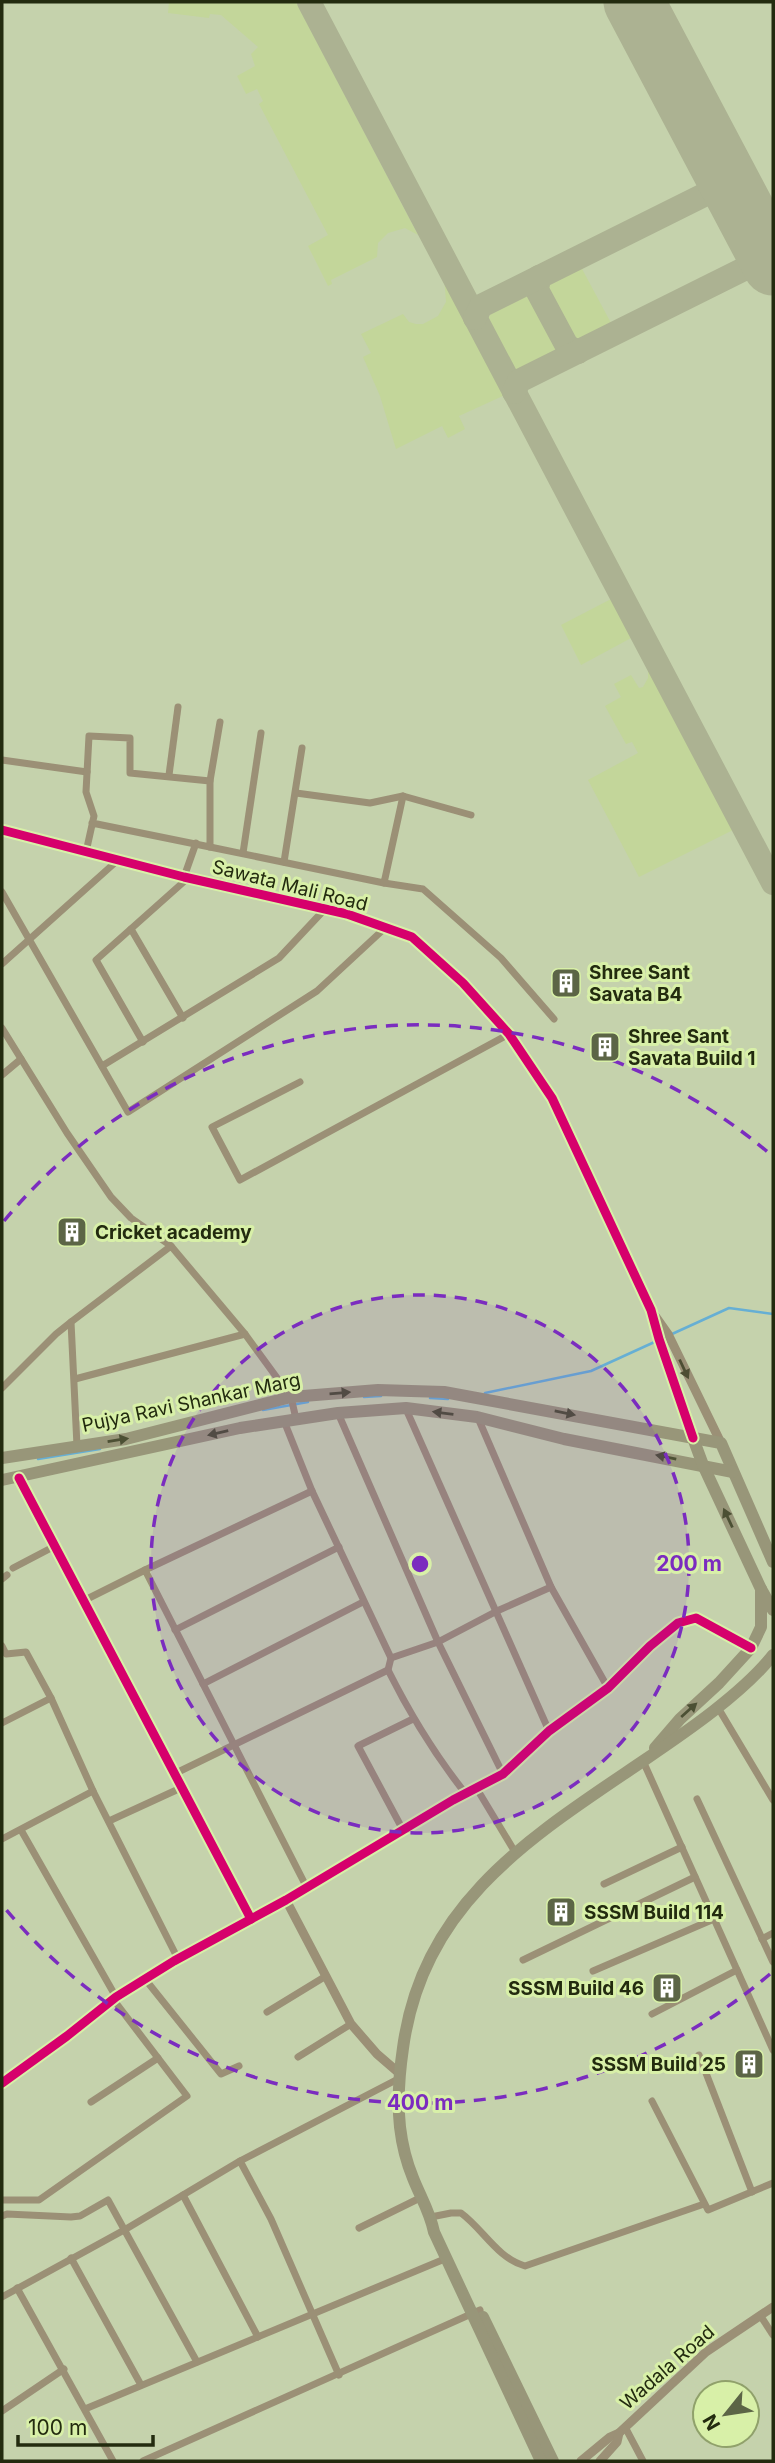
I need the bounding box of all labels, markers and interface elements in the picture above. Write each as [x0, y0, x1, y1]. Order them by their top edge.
street label: Sawata Mali Road [210, 855, 370, 916]
place label: Shree Sant Savata B4 [589, 961, 690, 1006]
building icon: Shree Sant Savata B4 [549, 966, 583, 1000]
place label: Shree Sant Savata Build 1 [628, 1025, 755, 1070]
building icon: Shree Sant Savata Build 1 [588, 1030, 622, 1064]
building icon: Cricket academy [55, 1215, 89, 1249]
place label: Cricket academy [95, 1221, 252, 1244]
one-way arrow [678, 1359, 690, 1379]
street label: Pujya Ravi Shankar Marg [80, 1368, 303, 1437]
one-way arrow [329, 1387, 351, 1398]
one-way arrow [432, 1407, 454, 1418]
one-way arrow [554, 1408, 576, 1419]
one-way arrow [207, 1428, 229, 1439]
one-way arrow [107, 1434, 129, 1445]
one-way arrow [655, 1452, 677, 1463]
one-way arrow [722, 1508, 733, 1529]
text: 200 m [656, 1551, 722, 1576]
centre of rings [408, 1552, 432, 1576]
one-way arrow [680, 1703, 697, 1719]
building icon: SSSM Build 114 [544, 1895, 578, 1929]
place label: SSSM Build 114 [584, 1901, 724, 1924]
building icon: SSSM Build 46 [650, 1971, 684, 2005]
place label: SSSM Build 46 [508, 1977, 644, 2000]
building icon: SSSM Build 25 [732, 2047, 766, 2081]
place label: SSSM Build 25 [591, 2053, 726, 2076]
text: 400 m [387, 2090, 453, 2115]
street label: Wadala Road [616, 2320, 719, 2414]
north arrow [691, 2379, 761, 2449]
scale bar [18, 2404, 152, 2448]
text: N [698, 2410, 725, 2434]
text: 100 m [28, 2415, 87, 2440]

